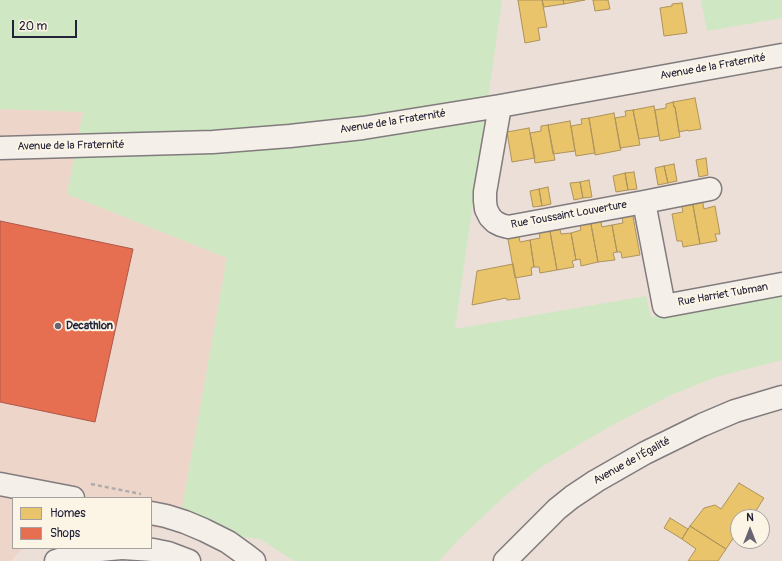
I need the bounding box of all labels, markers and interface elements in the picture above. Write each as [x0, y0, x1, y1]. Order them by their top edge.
scale bar [14, 12, 79, 38]
text: 20 m [19, 19, 47, 34]
street label: Avenue de la Fraternité [659, 51, 767, 83]
street label: Avenue de la Fraternité [339, 107, 447, 137]
street label: Avenue de la Fraternité [17, 138, 125, 154]
street label: Rue Toussaint Louverture [510, 198, 628, 232]
street label: Rue Harriet Tubman [677, 281, 769, 309]
place label: Decathlon [66, 319, 113, 333]
marker: Decathlon [53, 321, 63, 331]
street label: Avenue de l'Égalité [591, 434, 673, 488]
legend [12, 497, 152, 549]
text: Homes [50, 506, 86, 521]
north arrow [730, 509, 770, 549]
text: N [746, 511, 754, 524]
text: Shops [50, 526, 80, 541]

